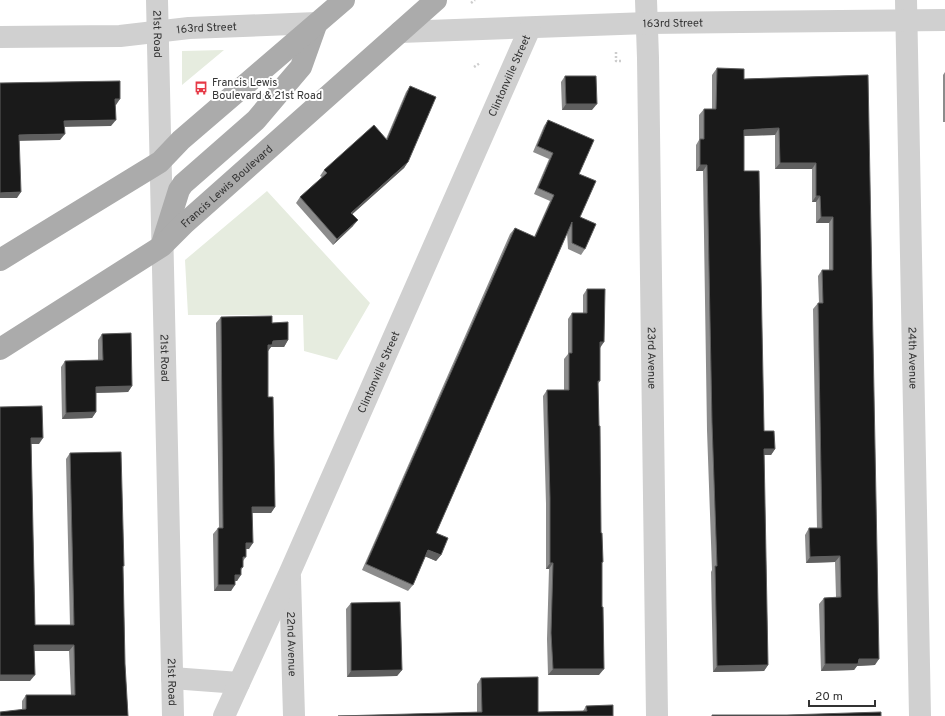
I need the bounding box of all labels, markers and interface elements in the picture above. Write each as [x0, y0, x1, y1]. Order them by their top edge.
street label: 21st Road [149, 10, 164, 58]
street label: 163rd Street [642, 16, 703, 31]
street label: 163rd Street [176, 20, 237, 37]
street label: Clintonville Street [486, 33, 534, 119]
place label: Francis Lewis Boulevard & 21st Road [212, 76, 322, 103]
bus stop icon: Francis Lewis Boulevard & 21st Road [193, 80, 209, 96]
street label: Francis Lewis Boulevard [178, 142, 276, 231]
street label: 23rd Avenue [644, 327, 659, 389]
street label: 24th Avenue [904, 327, 920, 389]
street label: Clintonville Street [355, 329, 403, 416]
street label: 21st Road [156, 334, 172, 382]
street label: 22nd Avenue [283, 611, 299, 677]
street label: 21st Road [164, 658, 179, 706]
scale bar [809, 682, 875, 708]
text: 20 m [815, 689, 843, 705]

